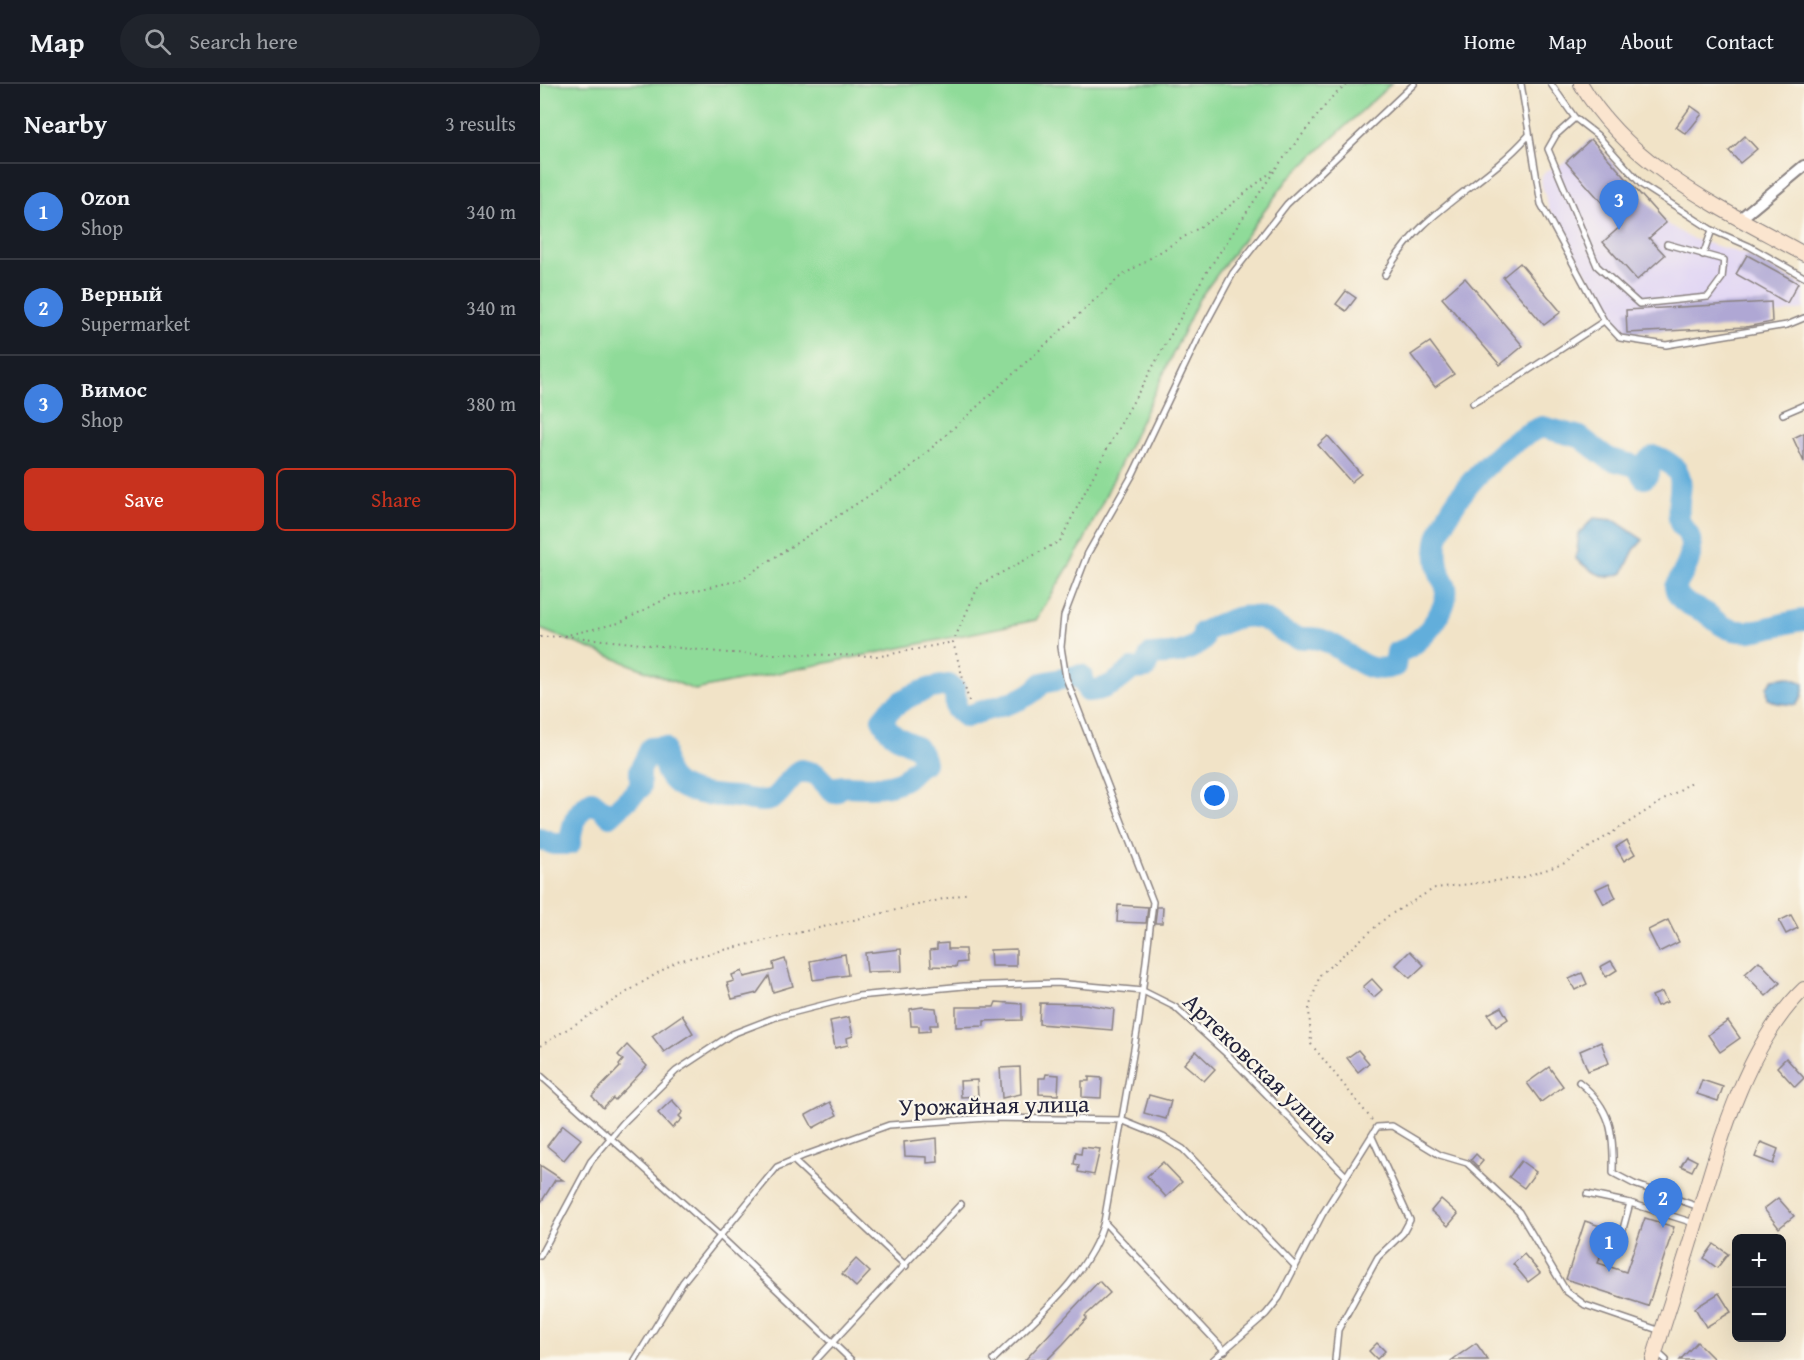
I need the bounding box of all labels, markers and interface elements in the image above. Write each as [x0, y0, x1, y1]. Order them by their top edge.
search box [120, 14, 540, 68]
text: Map [30, 21, 84, 62]
icon: search [141, 25, 174, 58]
text: Search here [189, 25, 298, 57]
text: Home [1464, 26, 1515, 57]
text: Map [1548, 26, 1587, 57]
text: About [1620, 26, 1673, 57]
text: Contact [1706, 26, 1774, 57]
text: Nearby [24, 104, 107, 143]
text: 3 results [445, 109, 516, 138]
pin: 3 [1600, 180, 1638, 230]
text: Ozon [81, 181, 130, 213]
text: 1 [38, 197, 49, 226]
text: 340 m [466, 197, 516, 226]
text: Shop [81, 213, 123, 242]
text: Верный [81, 277, 162, 309]
text: 2 [38, 293, 49, 322]
text: 340 m [466, 293, 516, 322]
text: Supermarket [81, 309, 190, 338]
text: Вимос [81, 373, 147, 405]
text: 3 [38, 389, 49, 418]
text: 380 m [466, 389, 516, 418]
text: Shop [81, 405, 123, 434]
button: Save [24, 468, 264, 531]
button: Share [276, 468, 516, 531]
your location [1200, 781, 1229, 810]
street label: Артековская улица [1176, 985, 1347, 1152]
street label: Урожайная улица [898, 1086, 1090, 1124]
pin: 2 [1644, 1178, 1682, 1228]
pin: 1 [1590, 1222, 1628, 1272]
map controls [1732, 1234, 1786, 1342]
button: + [1732, 1234, 1786, 1288]
button: − [1732, 1288, 1786, 1342]

